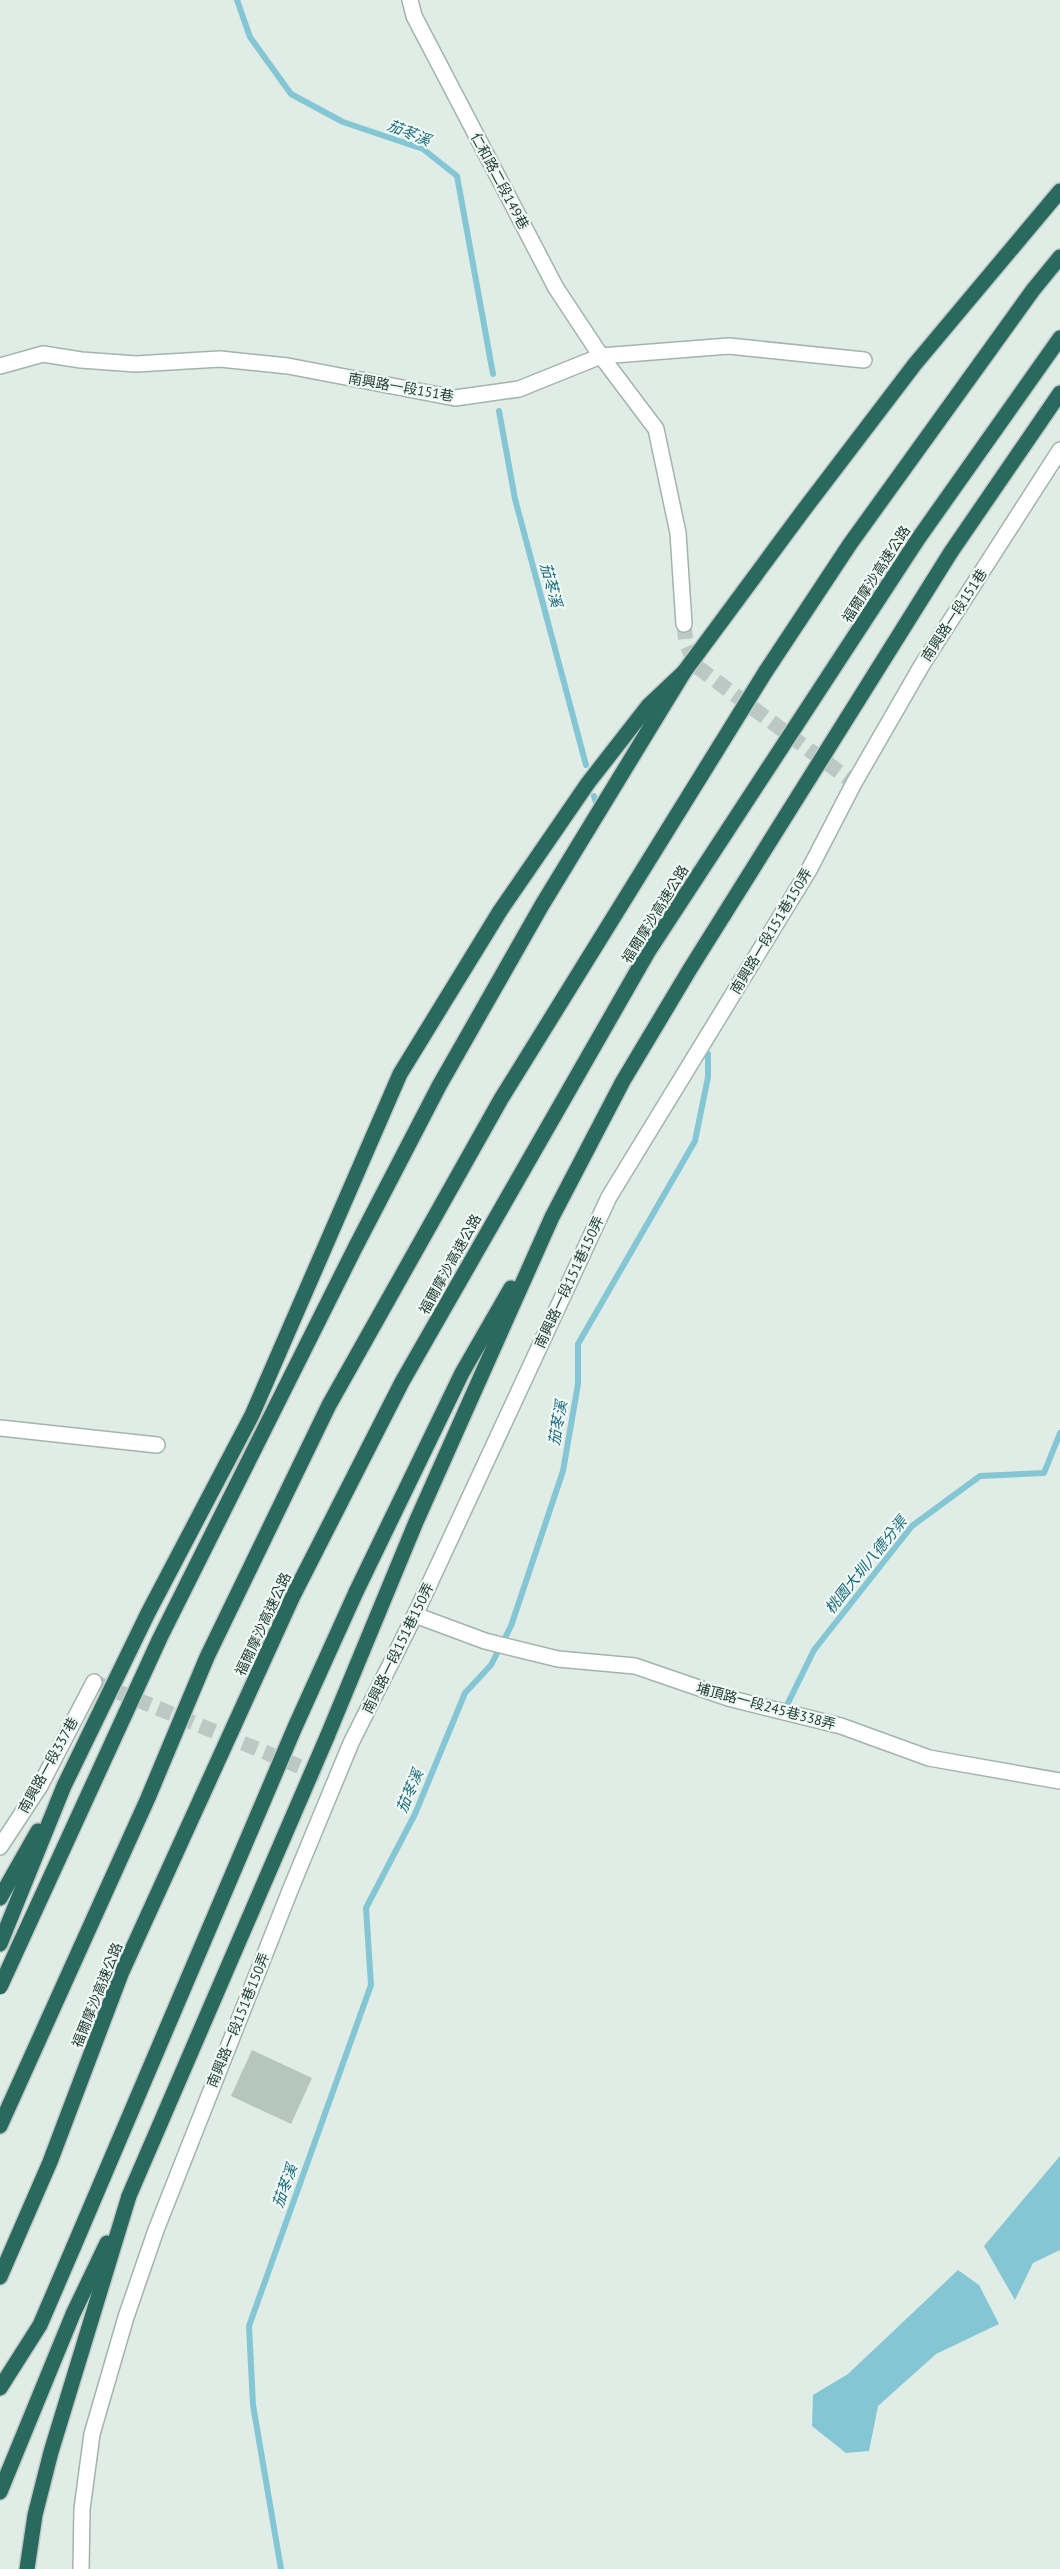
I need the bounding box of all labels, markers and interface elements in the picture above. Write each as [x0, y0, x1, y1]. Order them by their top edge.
water label: 茄苳溪 [385, 115, 435, 151]
street label: 仁和路二段149巷 [467, 130, 533, 232]
street label: 南興路一段151巷 [347, 369, 455, 405]
street label: 福爾摩沙高速公路 [838, 522, 914, 626]
water label: 茄苳溪 [536, 561, 567, 611]
street label: 南興路一段151巷 [917, 565, 991, 665]
street label: 福爾摩沙高速公路 [618, 862, 692, 966]
street label: 南興路一段151巷150弄 [726, 865, 816, 997]
street label: 福爾摩沙高速公路 [415, 1211, 485, 1317]
street label: 南興路一段151巷150弄 [530, 1213, 608, 1351]
water label: 茄苳溪 [544, 1397, 571, 1447]
water label: 桃園大圳八德分渠 [820, 1511, 912, 1617]
street label: 福爾摩沙高速公路 [231, 1569, 295, 1679]
street label: 南興路一段151巷150弄 [358, 1579, 438, 1717]
street label: 埔頂路一段245巷338弄 [694, 1679, 838, 1733]
street label: 南興路一段337巷 [14, 1714, 82, 1816]
water label: 茄苳溪 [392, 1765, 428, 1815]
street label: 福爾摩沙高速公路 [68, 1940, 126, 2050]
street label: 南興路一段151巷150弄 [203, 1950, 273, 2090]
water label: 茄苳溪 [268, 2160, 302, 2210]

